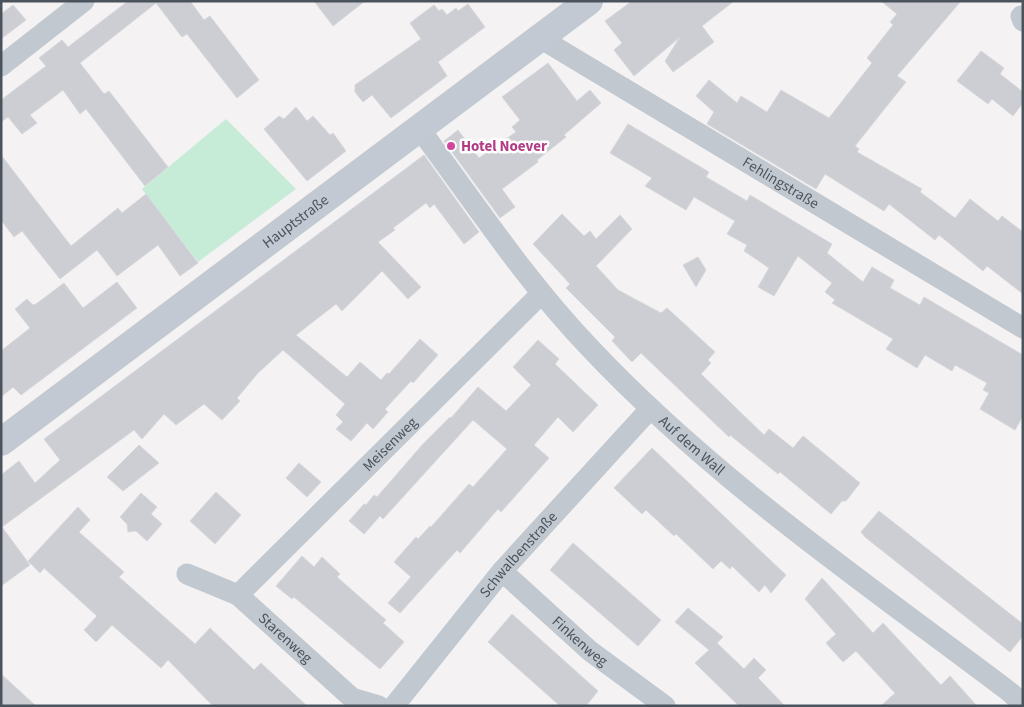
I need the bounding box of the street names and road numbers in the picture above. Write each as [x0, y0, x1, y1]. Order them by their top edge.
street label: Fehlingstraße [738, 152, 823, 214]
street label: Hauptstraße [258, 190, 333, 253]
street label: Auf dem Wall [654, 411, 729, 481]
street label: Meisenweg [358, 412, 423, 477]
street label: Schwalbenstraße [475, 507, 562, 602]
street label: Starenweg [253, 608, 317, 668]
street label: Finkenweg [547, 611, 612, 672]

